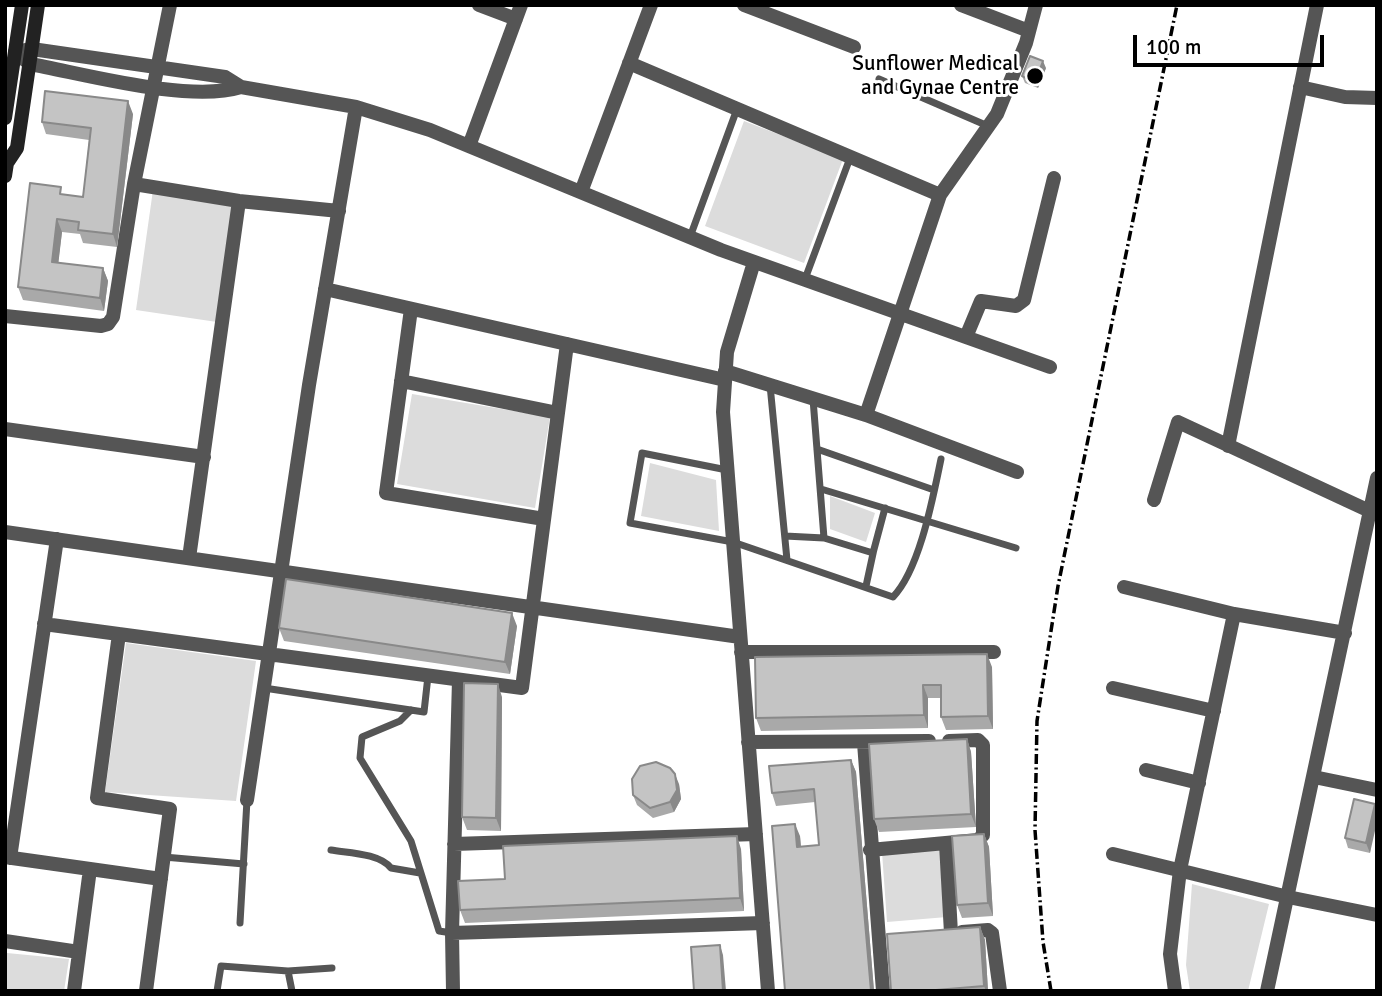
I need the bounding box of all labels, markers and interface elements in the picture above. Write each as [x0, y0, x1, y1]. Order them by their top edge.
scale bar [1137, 21, 1328, 65]
text: 100 m [1146, 34, 1201, 60]
place label: Sunflower Medical and Gynae Centre [852, 51, 1019, 101]
marker: Sunflower Medical and Gynae Centre [1025, 66, 1045, 86]

